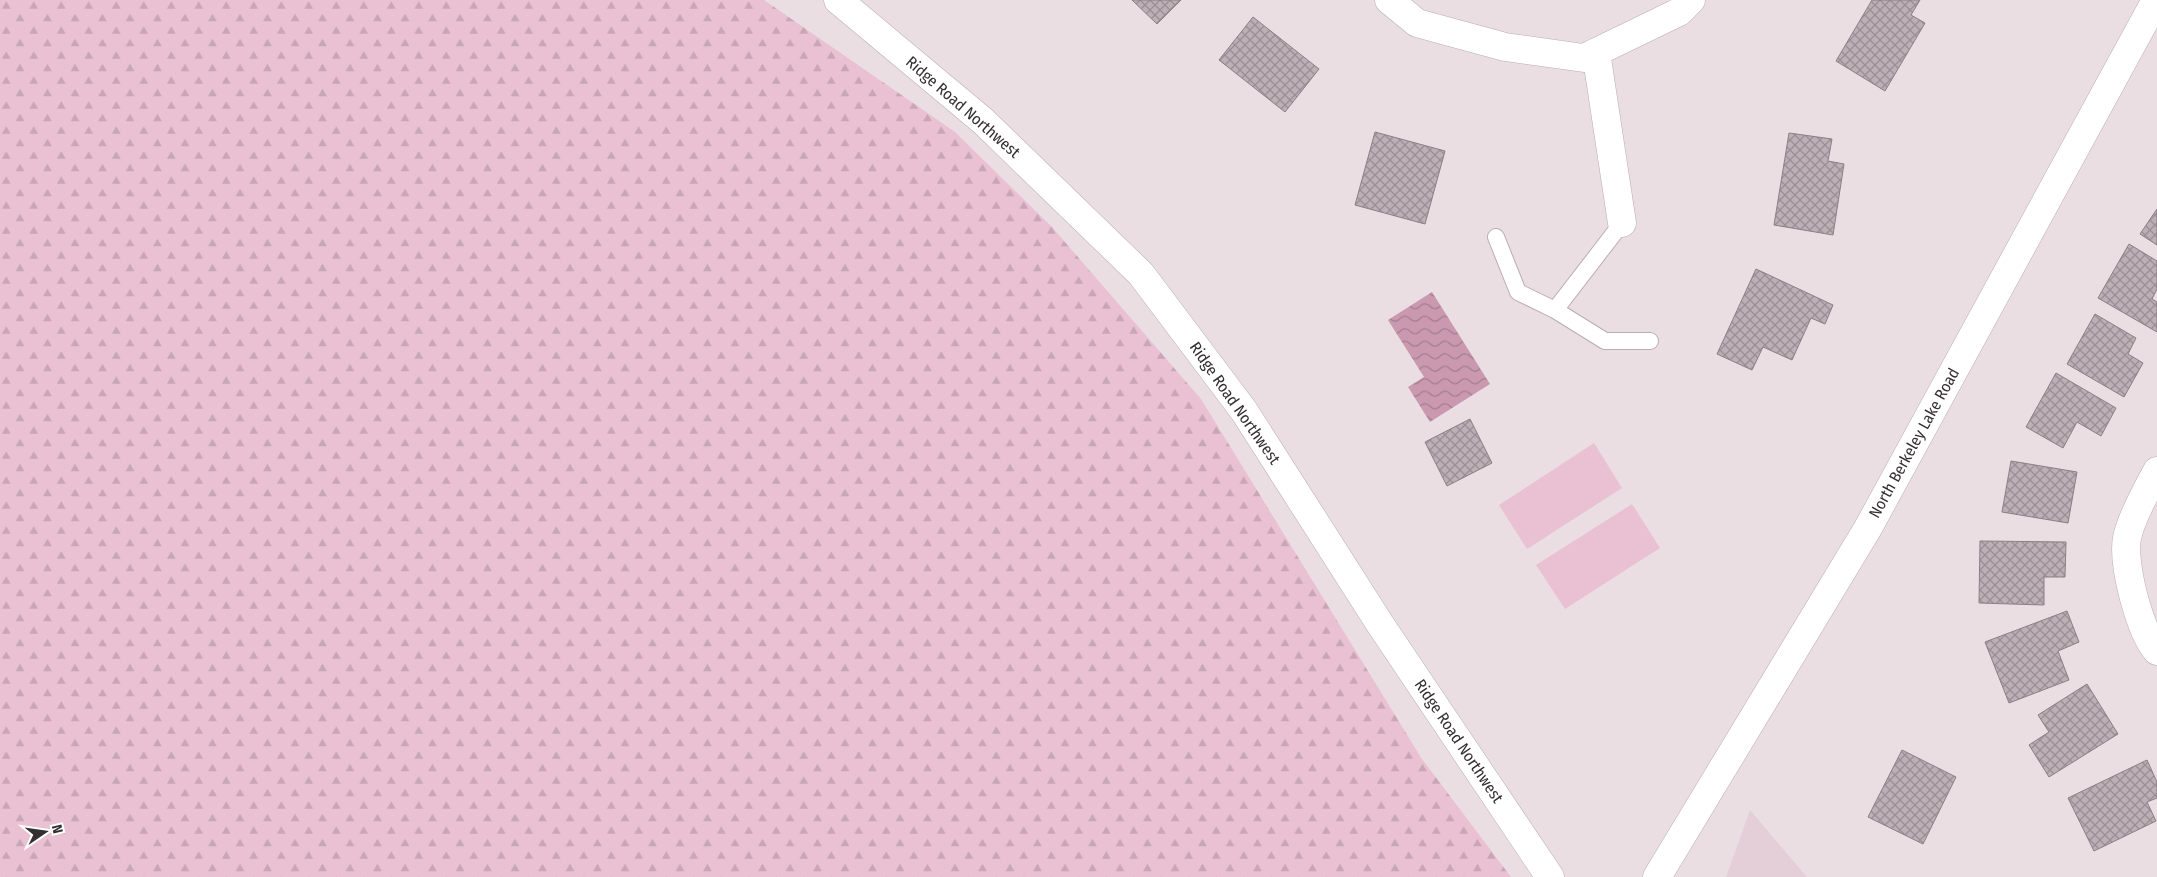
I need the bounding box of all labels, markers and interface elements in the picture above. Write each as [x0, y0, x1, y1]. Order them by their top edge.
street label: Ridge Road Northwest [902, 52, 1025, 162]
street label: Ridge Road Northwest [1186, 338, 1285, 468]
street label: North Berkeley Lake Road [1865, 365, 1963, 521]
street label: Ridge Road Northwest [1411, 676, 1508, 807]
north arrow [20, 807, 70, 857]
text: N [48, 823, 66, 835]

